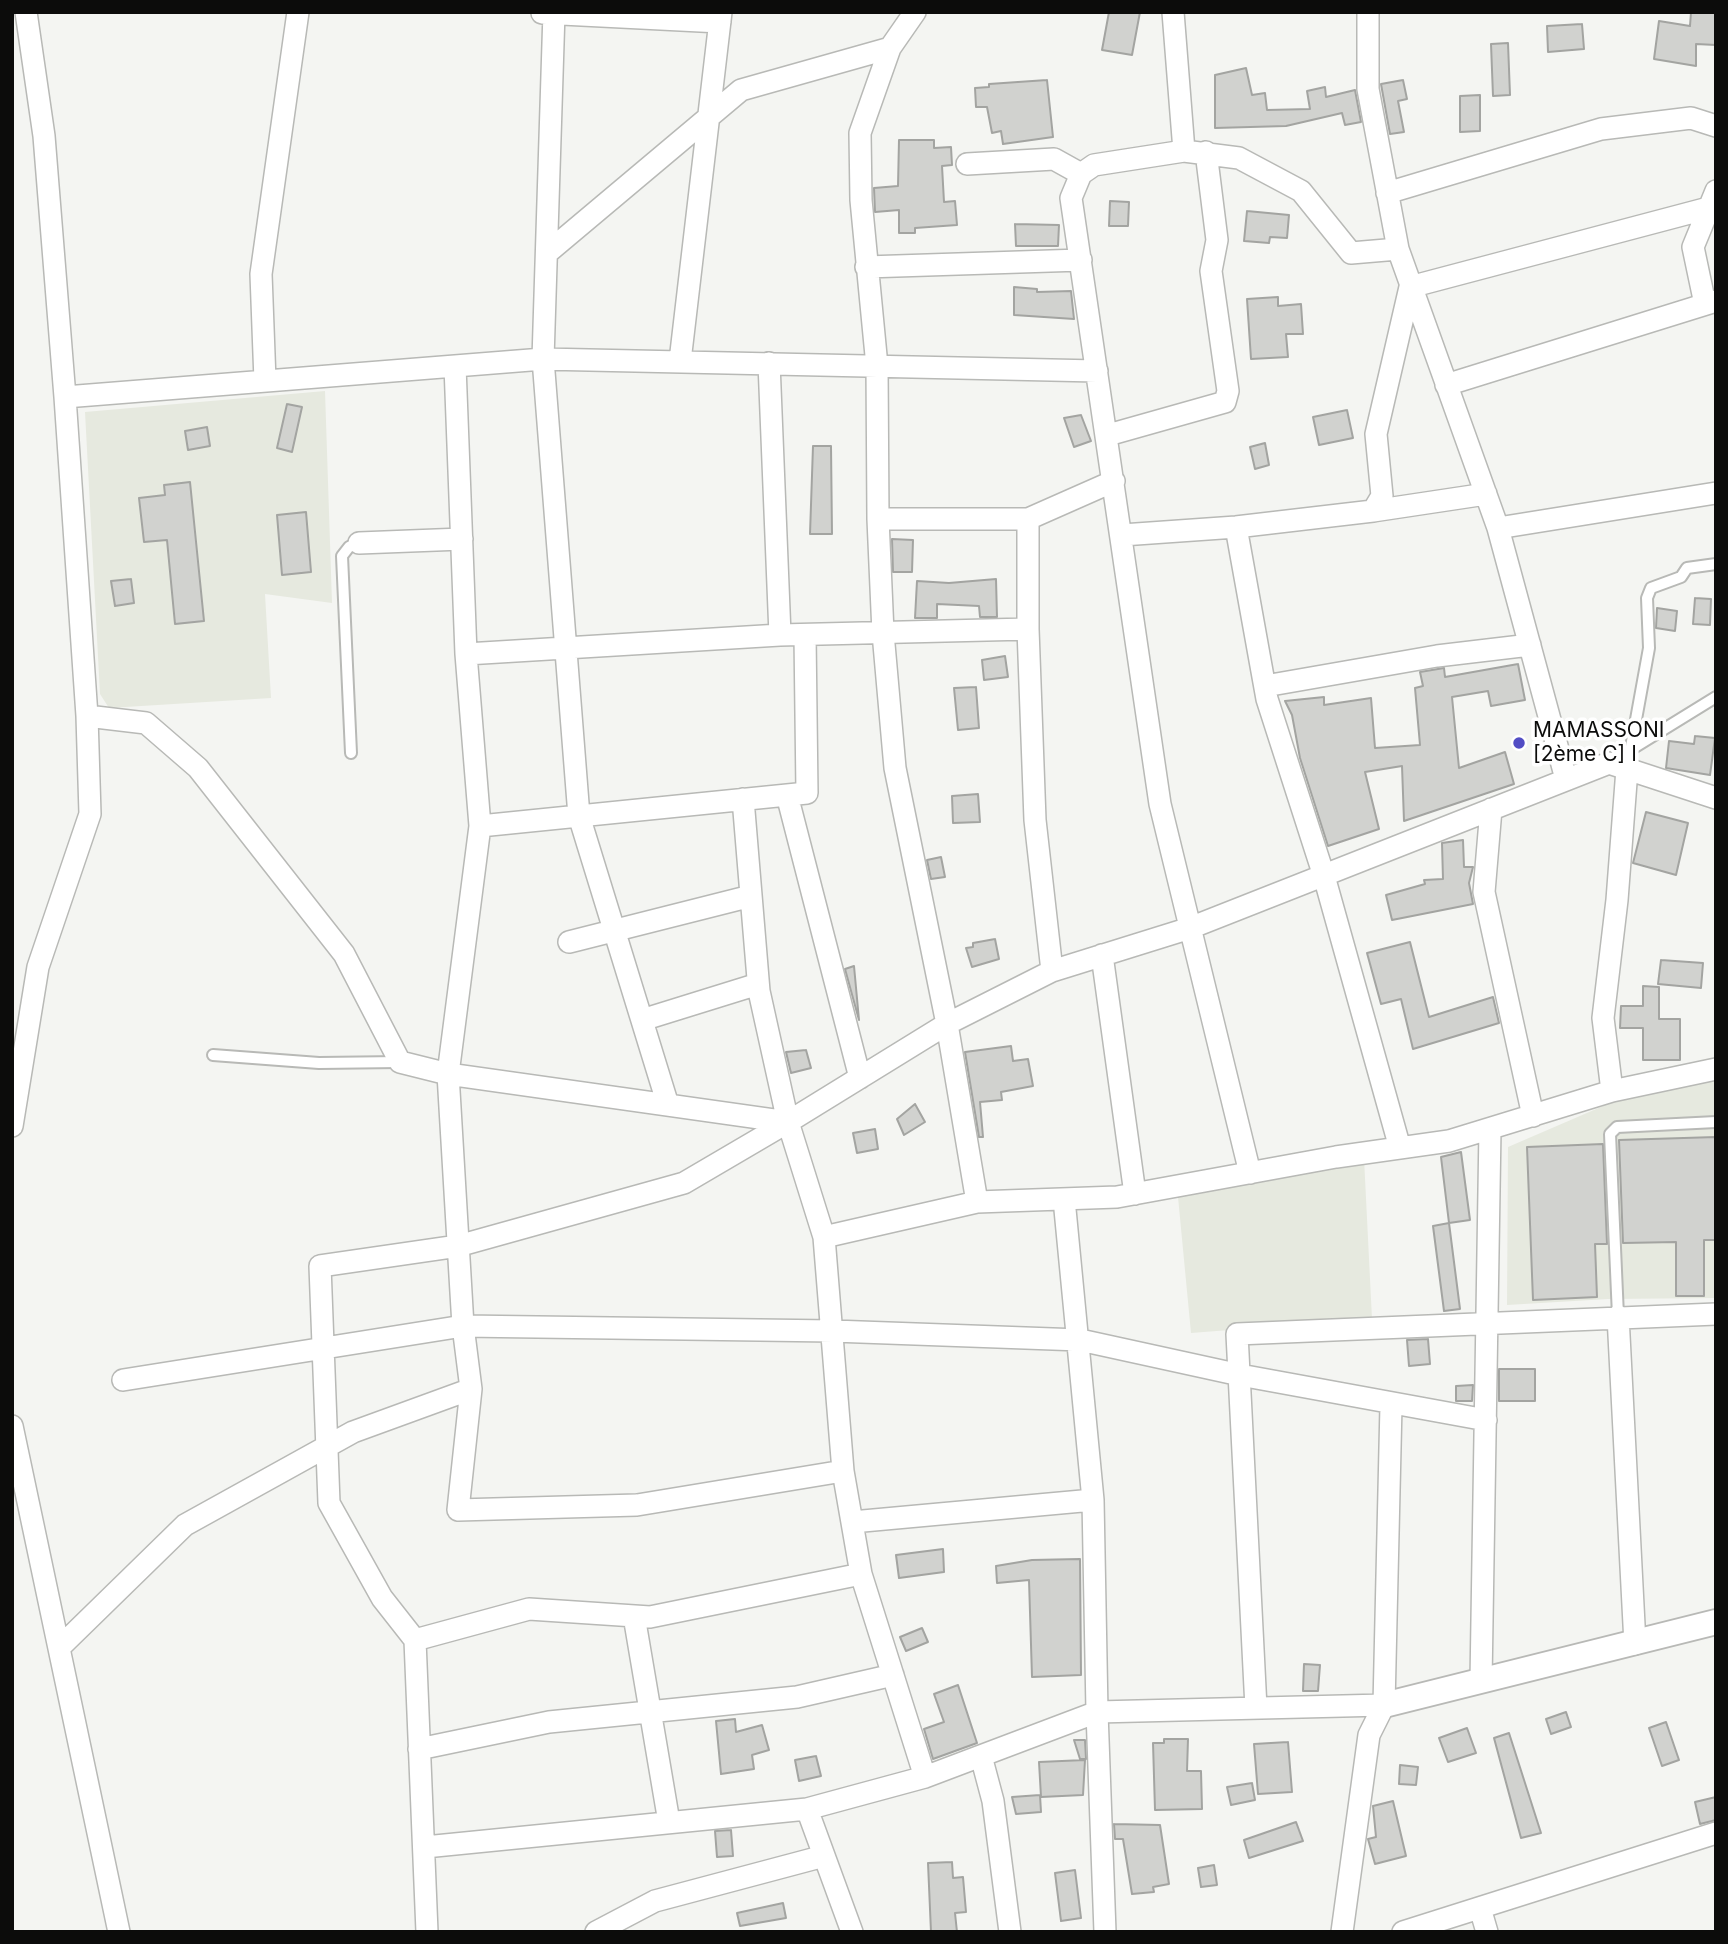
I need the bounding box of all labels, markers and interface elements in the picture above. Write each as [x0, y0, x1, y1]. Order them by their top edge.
place label: MAMASSONI [2ème C] I [1533, 718, 1664, 768]
marker: MAMASSONI [2ème C] I [1511, 735, 1527, 751]

